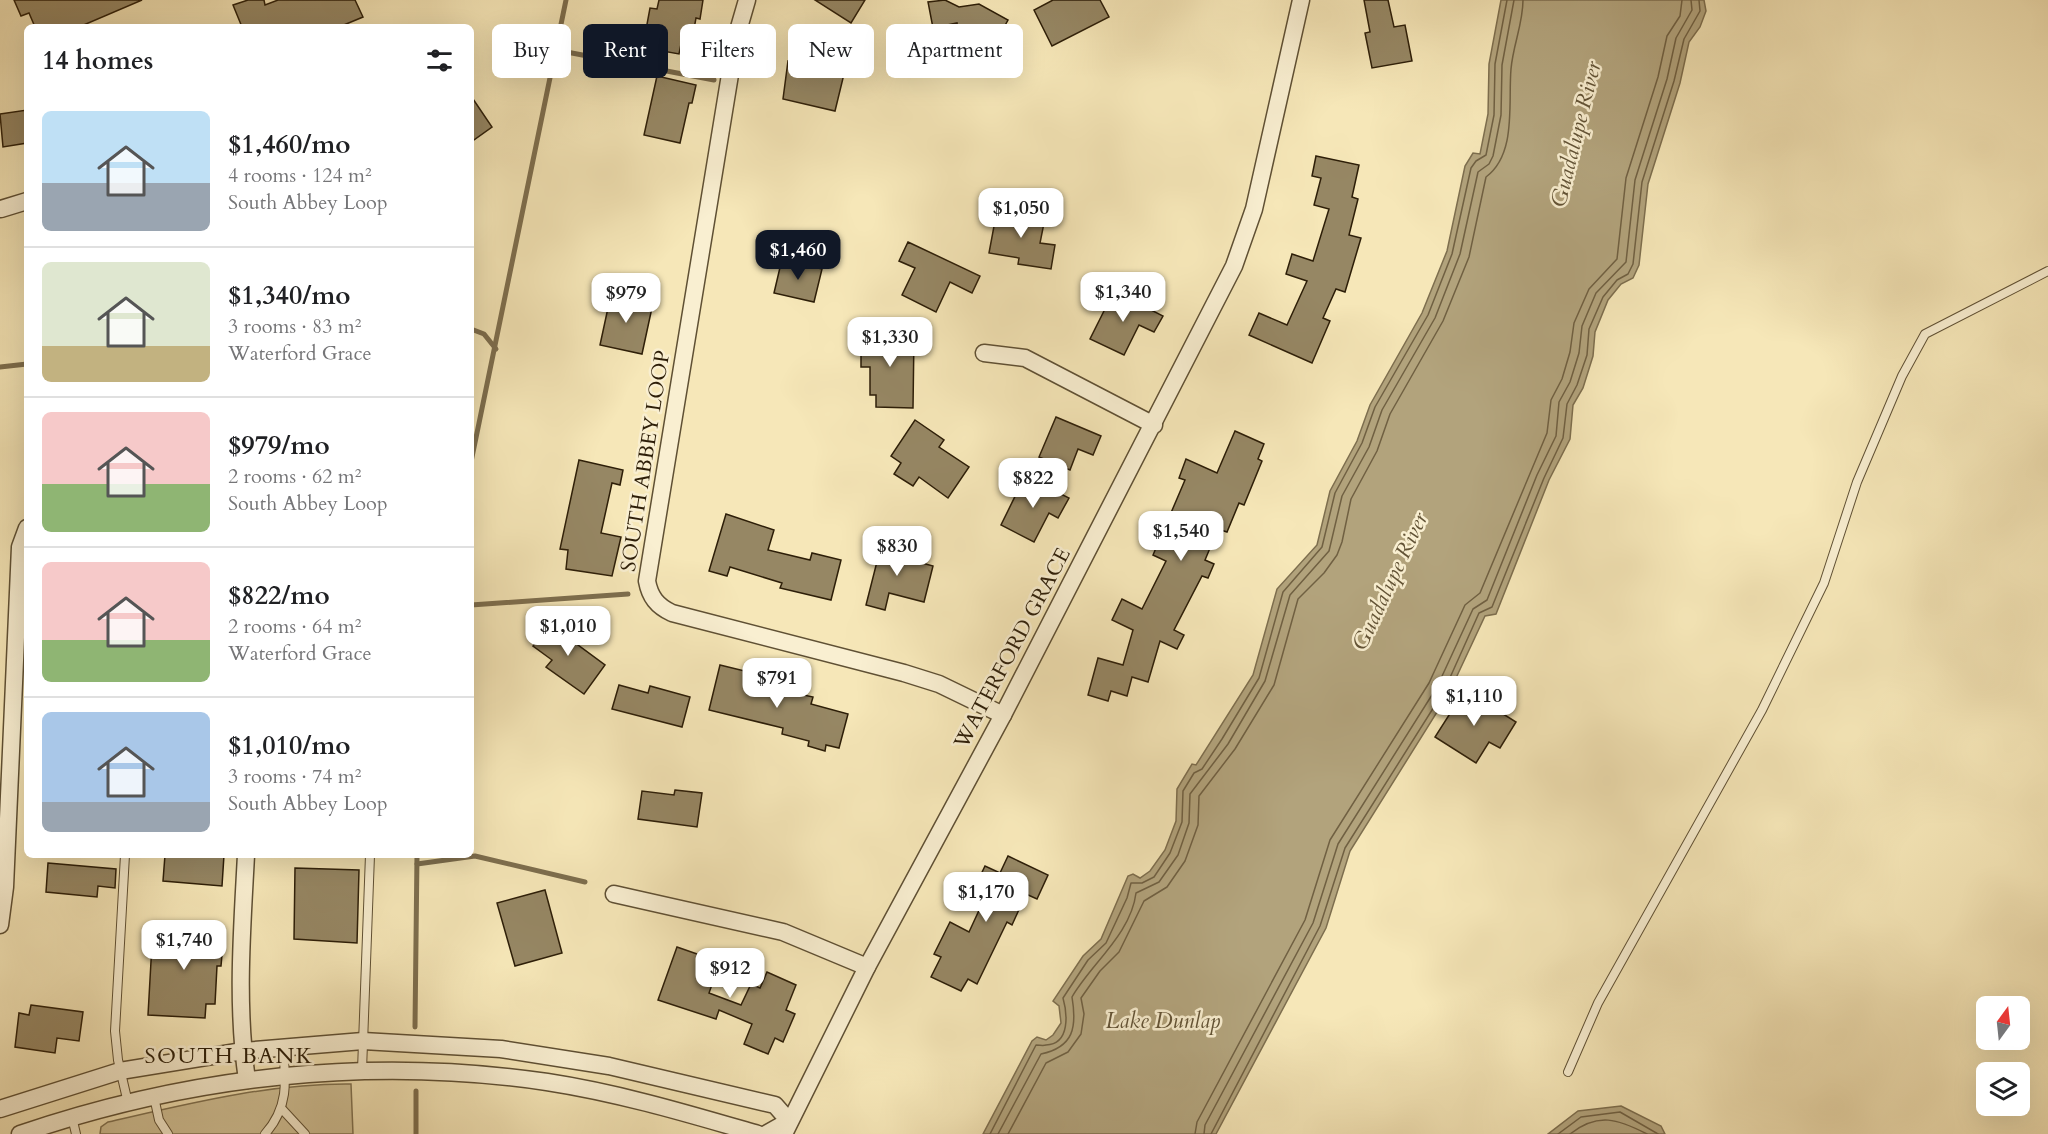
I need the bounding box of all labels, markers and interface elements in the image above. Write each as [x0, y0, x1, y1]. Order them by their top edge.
chip: Buy [492, 24, 571, 78]
chip: Rent [583, 24, 668, 78]
chip: Filters [680, 24, 776, 78]
chip: New [788, 24, 874, 78]
chip: Apartment [886, 24, 1023, 78]
text: 14 homes [42, 43, 153, 78]
icon: filters [423, 44, 456, 77]
water label: Guadalupe River [1543, 58, 1609, 210]
text: $1,460/mo [228, 127, 351, 162]
icon: home [90, 135, 162, 207]
text: 4 rooms · 124 m² [228, 162, 372, 189]
pin: $1,050 [972, 188, 1070, 239]
text: South Abbey Loop [228, 189, 388, 216]
text: $1,050 [992, 194, 1050, 221]
pin: $1,460 [749, 230, 847, 281]
text: $1,460 [769, 236, 827, 263]
pin: $1,340 [1074, 272, 1172, 323]
pin: $979 [590, 273, 662, 324]
text: $1,340/mo [228, 278, 351, 313]
text: $1,340 [1094, 278, 1152, 305]
text: $979 [606, 279, 646, 306]
icon: home [90, 286, 162, 358]
text: 3 rooms · 83 m² [228, 313, 361, 340]
pin: $1,330 [841, 317, 939, 368]
text: $1,330 [861, 323, 919, 350]
text: Waterford Grace [228, 340, 372, 367]
street label: SOUTH ABBEY LOOP [614, 348, 677, 574]
text: $979/mo [228, 428, 330, 463]
icon: home [90, 436, 162, 508]
pin: $822 [997, 458, 1069, 509]
text: 2 rooms · 62 m² [228, 463, 361, 490]
text: $822 [1013, 464, 1053, 491]
text: South Abbey Loop [228, 490, 388, 517]
water label: Guadalupe River [1345, 507, 1435, 655]
pin: $1,540 [1132, 511, 1230, 562]
text: $1,540 [1152, 517, 1210, 544]
pin: $830 [861, 526, 933, 577]
text: $830 [877, 532, 917, 559]
street label: WATERFORD GRACE [947, 543, 1078, 755]
text: $822/mo [228, 578, 330, 613]
icon: home [90, 586, 162, 658]
pin: $1,010 [519, 606, 617, 657]
text: $1,010 [539, 612, 597, 639]
text: 2 rooms · 64 m² [228, 613, 361, 640]
text: Waterford Grace [228, 640, 372, 667]
pin: $791 [741, 658, 813, 709]
text: $791 [757, 664, 797, 691]
pin: $1,110 [1425, 676, 1523, 727]
text: $1,110 [1445, 682, 1503, 709]
text: $1,010/mo [228, 728, 351, 763]
icon: home [90, 736, 162, 808]
text: 3 rooms · 74 m² [228, 763, 361, 790]
text: South Abbey Loop [228, 790, 388, 817]
pin: $1,170 [937, 872, 1035, 923]
text: $1,170 [957, 878, 1015, 905]
pin: $1,740 [135, 920, 233, 971]
text: $1,740 [155, 926, 213, 953]
pin: $912 [694, 948, 766, 999]
text: $912 [710, 954, 750, 981]
north arrow [1976, 996, 2030, 1050]
map controls [1976, 996, 2030, 1116]
water label: Lake Dunlap [1106, 1006, 1220, 1036]
district label: SOUTH BANK [144, 1041, 314, 1071]
button: layers [1976, 1062, 2030, 1116]

